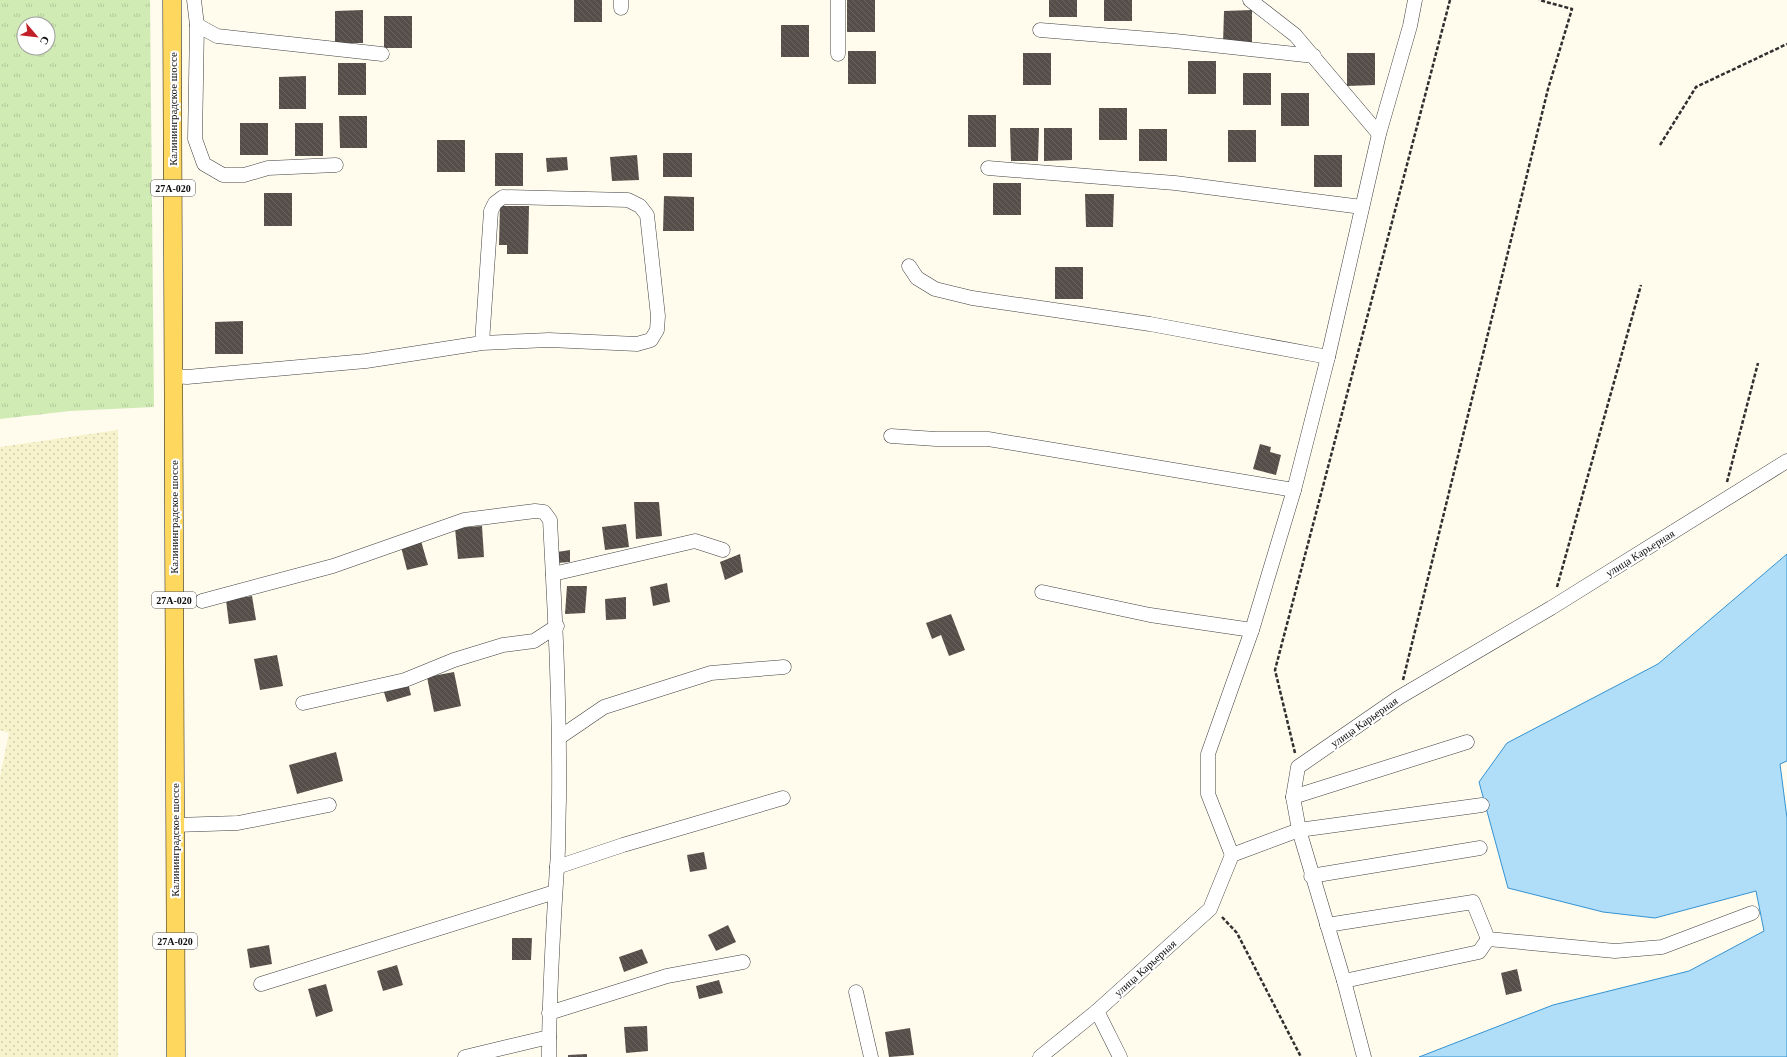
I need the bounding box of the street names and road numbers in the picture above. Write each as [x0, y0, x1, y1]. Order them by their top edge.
street label: Калининградское шоссе [167, 52, 179, 166]
road number: 27А-020 [151, 180, 195, 196]
street label: Калининградское шоссе [168, 460, 180, 574]
street label: улица Карьерная [1603, 527, 1677, 579]
road number: 27А-020 [152, 592, 196, 608]
street label: улица Карьерная [1328, 695, 1400, 749]
street label: Калининградское шоссе [169, 783, 181, 897]
road number: 27А-020 [153, 933, 197, 949]
street label: улица Карьерная [1112, 937, 1178, 999]

